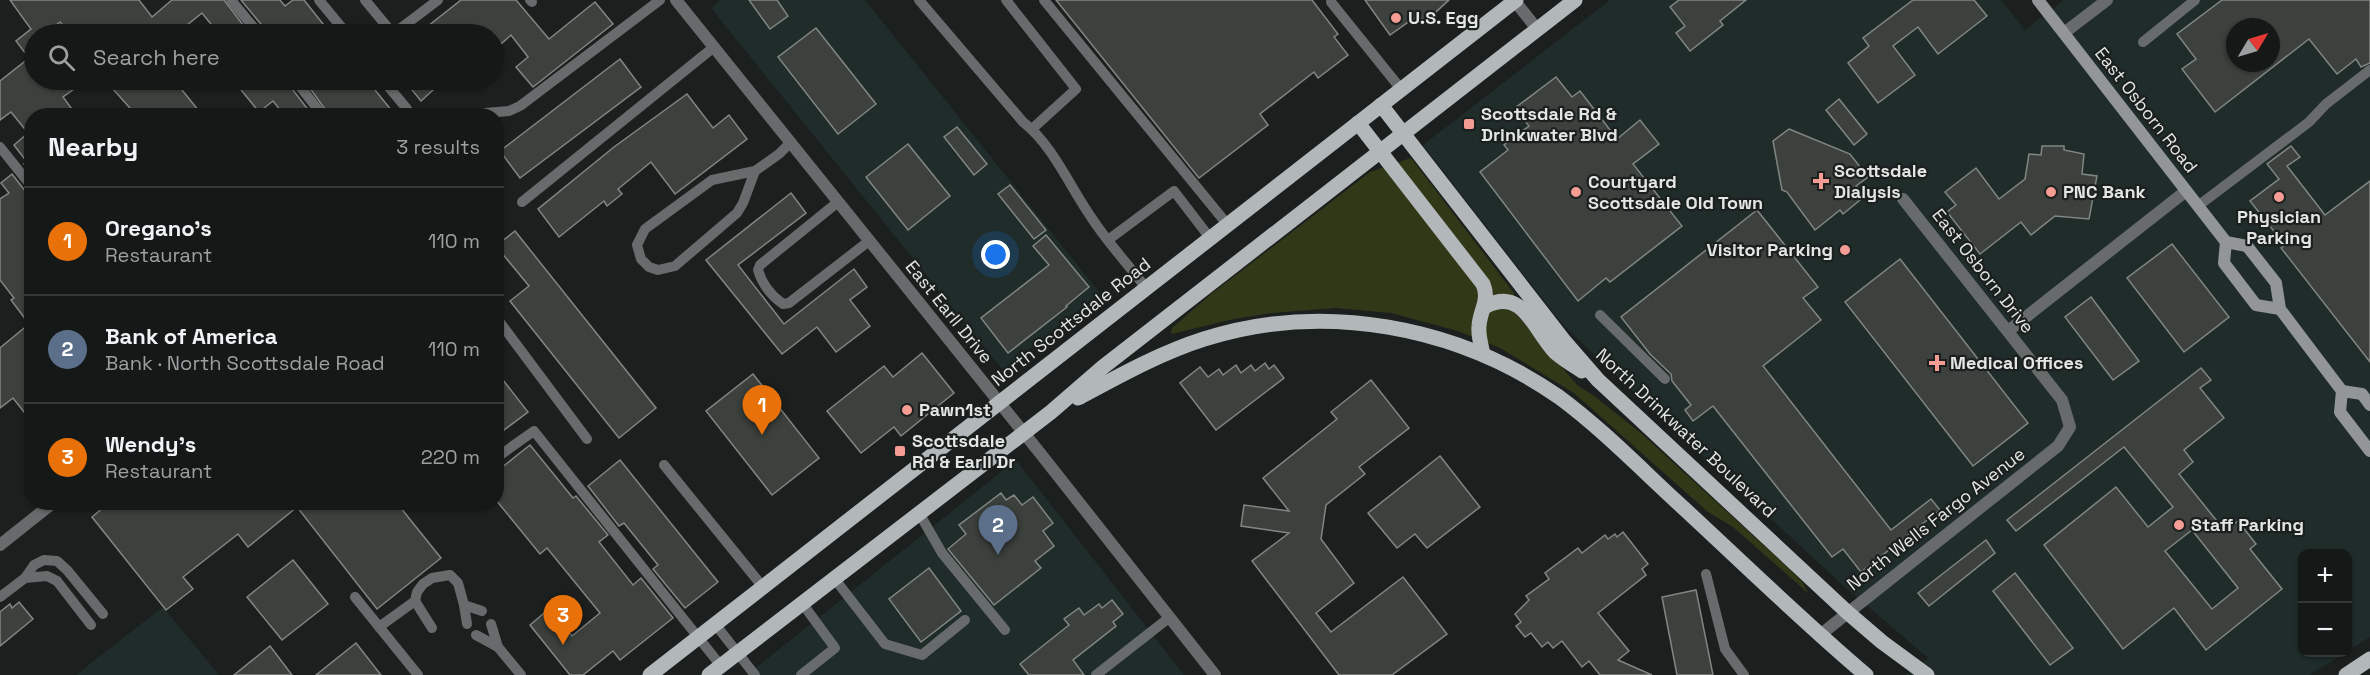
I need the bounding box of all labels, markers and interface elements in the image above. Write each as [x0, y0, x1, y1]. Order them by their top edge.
place label: U.S. Egg [1408, 6, 1478, 29]
marker: U.S. Egg [1389, 11, 1403, 25]
north arrow [2226, 18, 2280, 72]
search box [24, 24, 504, 90]
icon: search [45, 41, 78, 74]
street label: East Osborn Road [2090, 42, 2203, 177]
text: Search here [93, 43, 220, 71]
place label: Scottsdale Rd & Drinkwater Blvd [1481, 102, 1618, 146]
marker: Scottsdale Rd & Drinkwater Blvd [1462, 117, 1476, 131]
text: Nearby [48, 130, 138, 164]
text: 3 results [396, 134, 480, 160]
place label: Scottsdale Dialysis [1834, 159, 1927, 203]
place label: Courtyard Scottsdale Old Town [1588, 170, 1763, 214]
marker: Scottsdale Dialysis [1812, 172, 1830, 190]
place label: PNC Bank [2063, 180, 2146, 203]
marker: Courtyard Scottsdale Old Town [1569, 185, 1583, 199]
marker: PNC Bank [2044, 185, 2058, 199]
marker: Physician Parking [2272, 190, 2286, 204]
street label: East Osborn Drive [1927, 204, 2039, 338]
place label: Physician Parking [2237, 205, 2321, 249]
text: Oregano's [105, 214, 212, 242]
text: 1 [63, 228, 72, 254]
text: 110 m [428, 228, 480, 254]
place label: Visitor Parking [1707, 238, 1833, 261]
your location [981, 240, 1010, 269]
text: Restaurant [105, 242, 212, 268]
marker: Visitor Parking [1838, 243, 1852, 257]
street label: North Scottsdale Road [986, 252, 1155, 391]
street label: East Earll Drive [901, 255, 998, 368]
text: Bank of America [105, 322, 278, 350]
text: 2 [62, 336, 73, 362]
text: 110 m [428, 336, 480, 362]
street label: North Drinkwater Boulevard [1591, 343, 1781, 522]
text: Bank · North Scottsdale Road [105, 350, 385, 376]
place label: Medical Offices [1950, 351, 2083, 374]
marker: Medical Offices [1928, 354, 1946, 372]
pin: 1 [742, 386, 782, 435]
place label: Pawn1st [919, 398, 991, 421]
marker: Pawn1st [900, 403, 914, 417]
place label: Scottsdale Rd & Earll Dr [912, 429, 1015, 473]
text: Wendy's [105, 430, 196, 458]
street label: North Wells Fargo Avenue [1842, 442, 2029, 595]
text: 3 [61, 444, 74, 470]
text: 220 m [421, 444, 480, 470]
marker: Scottsdale Rd & Earll Dr [893, 444, 907, 458]
text: Restaurant [105, 458, 212, 484]
pin: 2 [978, 506, 1018, 555]
place label: Staff Parking [2191, 513, 2304, 536]
marker: Staff Parking [2172, 518, 2186, 532]
map controls [2298, 549, 2352, 657]
button: + [2298, 549, 2352, 603]
pin: 3 [544, 596, 582, 645]
button: − [2298, 603, 2352, 657]

